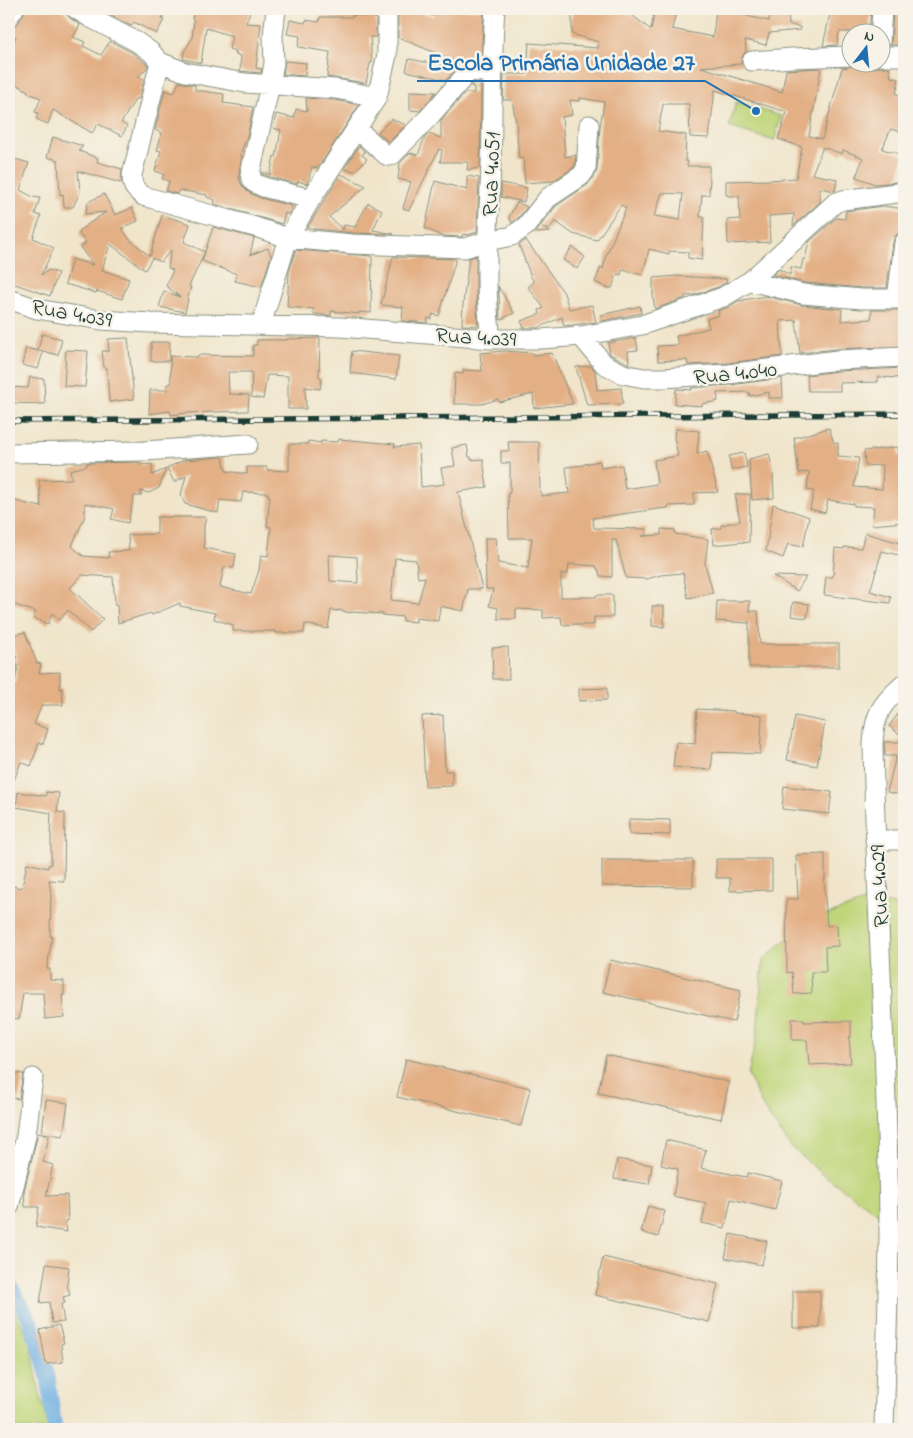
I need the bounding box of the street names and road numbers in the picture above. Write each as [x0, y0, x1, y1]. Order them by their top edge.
street label: Rua 4.051 [476, 131, 510, 217]
street label: Rua 4.039 [29, 292, 114, 338]
street label: Rua 4.039 [435, 321, 517, 357]
street label: Rua 4.040 [692, 355, 779, 395]
street label: Rua 4.029 [863, 843, 899, 928]

